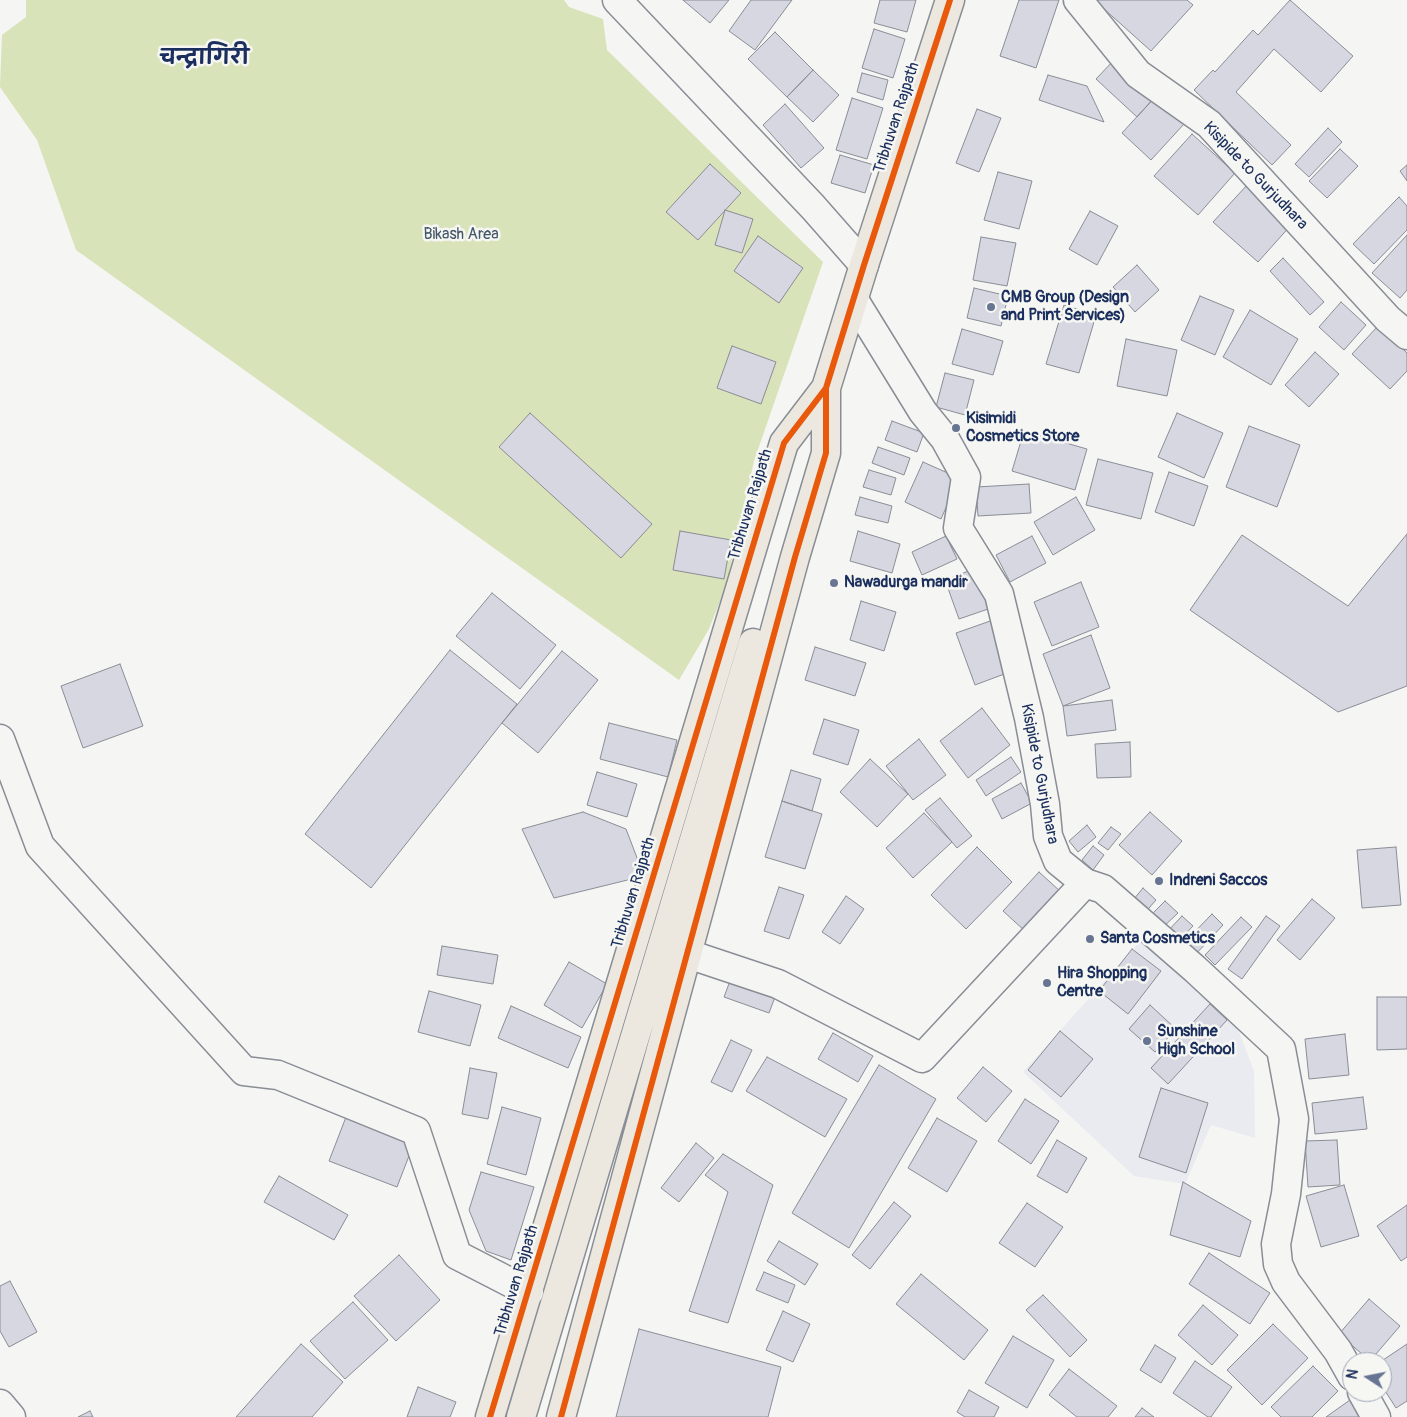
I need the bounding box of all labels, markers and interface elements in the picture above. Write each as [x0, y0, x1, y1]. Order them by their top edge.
district label: चन्द्रागिरी [159, 46, 249, 72]
street label: Tribhuvan Rajpath [870, 60, 924, 176]
street label: Kisipide to Gurjudhara [1199, 118, 1311, 234]
park label: Bikash Area [423, 225, 499, 245]
place label: CMB Group (Design and Print Services) [1001, 288, 1129, 326]
marker: CMB Group (Design and Print Services) [985, 301, 997, 313]
place label: Kisimidi Cosmetics Store [966, 409, 1079, 447]
marker: Kisimidi Cosmetics Store [950, 422, 962, 434]
street label: Tribhuvan Rajpath [725, 447, 777, 563]
place label: Nawadurga mandir [844, 573, 968, 593]
marker: Nawadurga mandir [828, 577, 840, 589]
street label: Kisipide to Gurjudhara [1016, 702, 1062, 846]
street label: Tribhuvan Rajpath [608, 835, 660, 951]
place label: Indreni Saccos [1169, 871, 1268, 891]
marker: Indreni Saccos [1153, 875, 1165, 887]
place label: Santa Cosmetics [1100, 929, 1215, 949]
marker: Santa Cosmetics [1084, 933, 1096, 945]
place label: Hira Shopping Centre [1057, 964, 1147, 1002]
marker: Hira Shopping Centre [1041, 977, 1053, 989]
place label: Sunshine High School [1157, 1022, 1235, 1060]
marker: Sunshine High School [1141, 1035, 1153, 1047]
street label: Tribhuvan Rajpath [491, 1223, 543, 1339]
north arrow [1342, 1352, 1392, 1402]
text: N [1344, 1368, 1362, 1381]

